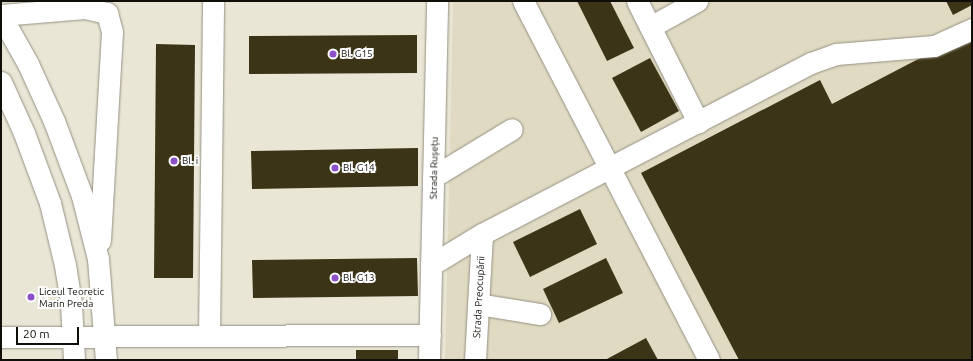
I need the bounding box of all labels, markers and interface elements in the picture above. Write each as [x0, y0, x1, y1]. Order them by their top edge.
place label: Bl. G15 [341, 48, 373, 60]
marker: Bl. G15 [328, 49, 338, 59]
street label: Strada Rușețu [427, 136, 441, 200]
place label: Bl. i [182, 155, 198, 167]
marker: Bl. i [169, 156, 179, 166]
place label: Bl. G14 [343, 162, 375, 174]
marker: Bl. G14 [330, 163, 340, 173]
street label: Strada Preocupării [471, 255, 487, 339]
place label: Bl. G13 [343, 272, 375, 284]
marker: Bl. G13 [330, 273, 340, 283]
place label: Liceul Teoretic Marin Preda [39, 285, 104, 308]
marker: Liceul Teoretic Marin Preda [26, 292, 36, 302]
scale bar [18, 319, 81, 345]
text: 20 m [23, 327, 50, 340]

